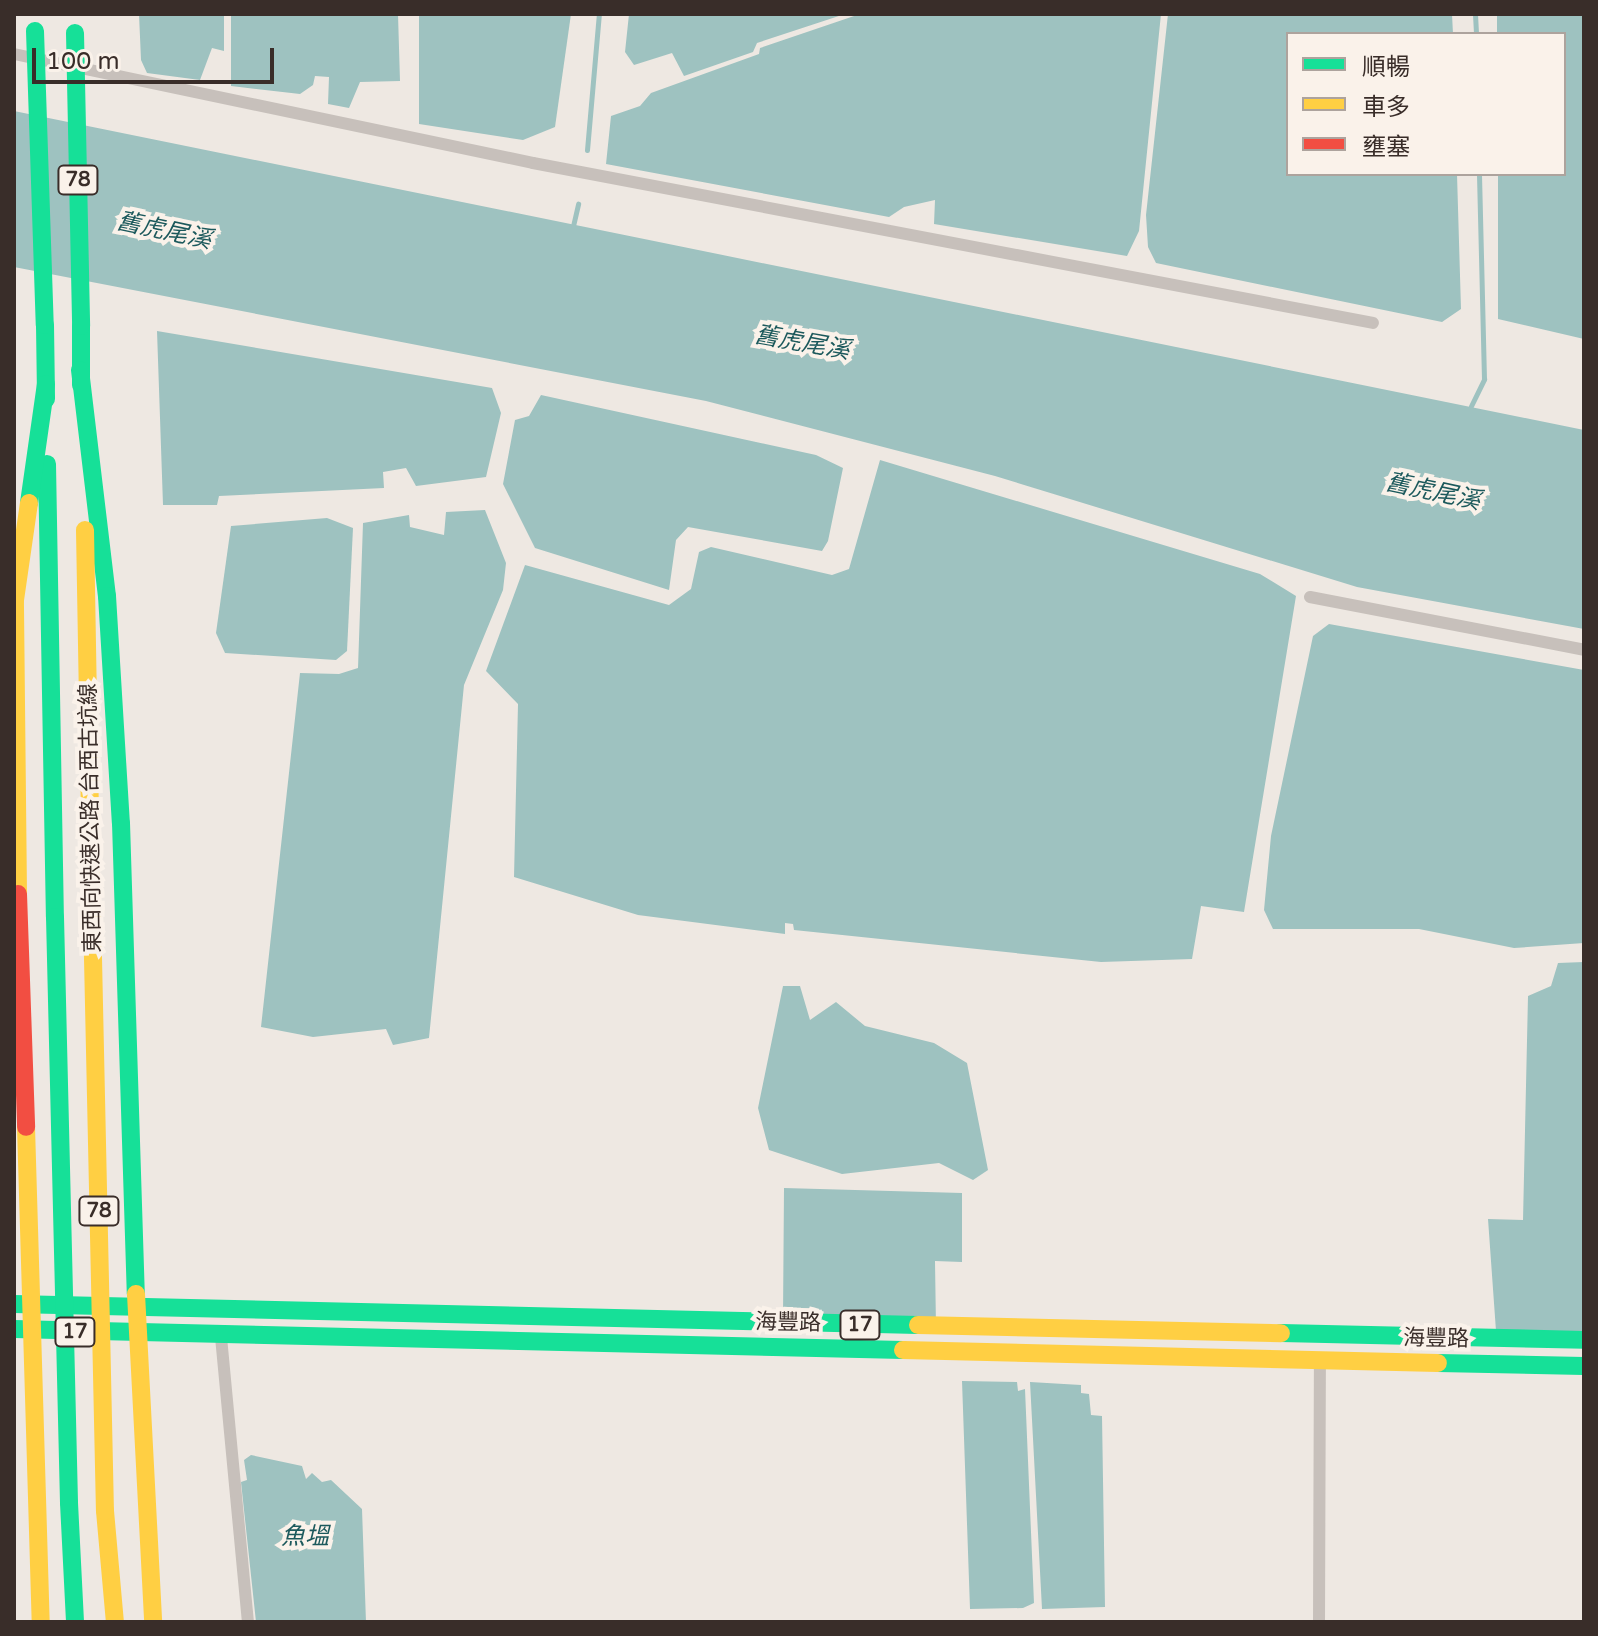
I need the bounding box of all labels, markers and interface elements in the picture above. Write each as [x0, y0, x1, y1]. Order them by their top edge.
scale bar [36, 32, 278, 82]
legend [1286, 32, 1566, 176]
text: 100 m [46, 47, 120, 76]
text: 順暢 [1362, 53, 1410, 82]
text: 車多 [1362, 93, 1410, 122]
text: 壅塞 [1362, 133, 1410, 162]
road number: 78 [56, 164, 100, 196]
water label: 舊虎尾溪 [114, 207, 214, 255]
water label: 舊虎尾溪 [752, 320, 852, 366]
water label: 舊虎尾溪 [1383, 468, 1483, 516]
street label: 東西向快速公路 台西古坑線 [75, 683, 107, 953]
road number: 78 [77, 1195, 121, 1227]
street label: 海豐路 [755, 1309, 821, 1337]
road number: 17 [838, 1309, 882, 1341]
road number: 17 [53, 1316, 97, 1348]
street label: 海豐路 [1403, 1325, 1469, 1353]
water label: 魚塭 [281, 1523, 329, 1551]

